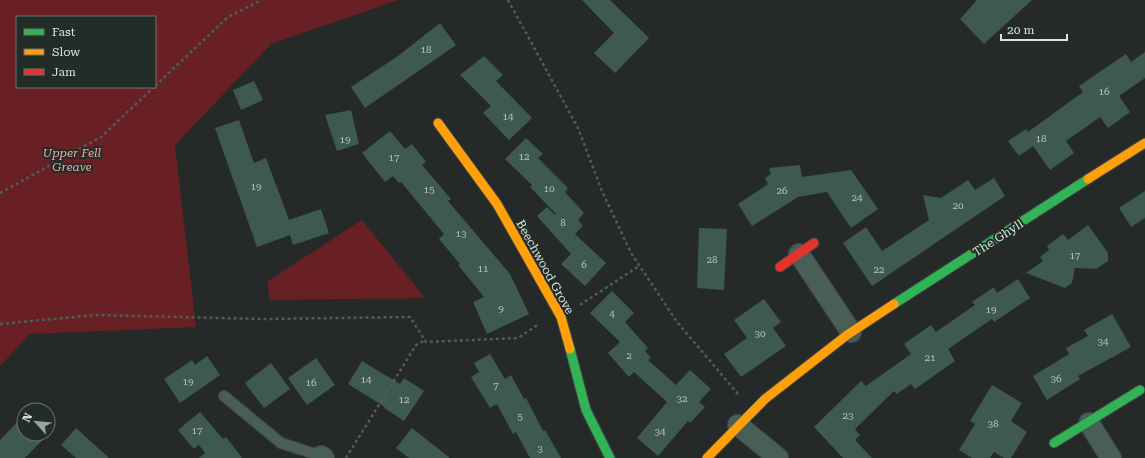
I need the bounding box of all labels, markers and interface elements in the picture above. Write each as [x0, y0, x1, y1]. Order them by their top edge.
legend [16, 16, 156, 88]
scale bar [1001, 16, 1067, 42]
text: 20 m [1007, 23, 1034, 37]
text: Fast [52, 25, 76, 39]
house number: 18 [420, 44, 432, 55]
text: Slow [52, 45, 80, 59]
text: Jam [52, 65, 76, 79]
house number: 16 [1098, 86, 1110, 97]
house number: 14 [502, 111, 514, 122]
house number: 18 [1035, 133, 1047, 144]
house number: 19 [339, 134, 351, 145]
park label: Upper Fell Greave [43, 146, 102, 174]
house number: 12 [518, 151, 530, 162]
house number: 17 [388, 152, 400, 163]
house number: 19 [250, 181, 262, 192]
house number: 10 [543, 183, 555, 194]
house number: 15 [423, 184, 435, 195]
house number: 26 [776, 185, 788, 196]
house number: 24 [851, 192, 863, 203]
house number: 20 [952, 200, 964, 211]
street label: The Ghyll [970, 216, 1026, 259]
street label: Beechwood Grove [513, 217, 577, 317]
house number: 8 [560, 217, 566, 228]
house number: 13 [455, 228, 467, 239]
house number: 17 [1069, 250, 1081, 261]
house number: 28 [706, 254, 718, 265]
house number: 6 [581, 259, 587, 270]
house number: 11 [477, 263, 489, 274]
house number: 22 [873, 264, 885, 275]
house number: 9 [498, 303, 504, 314]
house number: 19 [985, 304, 997, 315]
house number: 4 [609, 308, 615, 319]
house number: 30 [754, 328, 766, 339]
house number: 34 [1097, 336, 1109, 347]
house number: 2 [626, 350, 632, 361]
house number: 21 [924, 352, 936, 363]
house number: 36 [1050, 373, 1062, 384]
house number: 14 [360, 374, 372, 385]
house number: 19 [182, 376, 194, 387]
house number: 16 [305, 377, 317, 388]
house number: 7 [493, 380, 499, 391]
house number: 32 [676, 393, 688, 404]
house number: 12 [398, 394, 410, 405]
north arrow [16, 402, 56, 442]
text: N [20, 410, 35, 424]
house number: 23 [842, 410, 854, 421]
house number: 5 [517, 411, 523, 422]
house number: 38 [987, 418, 999, 429]
house number: 17 [191, 425, 203, 436]
house number: 34 [654, 426, 666, 437]
house number: 3 [537, 443, 543, 454]

